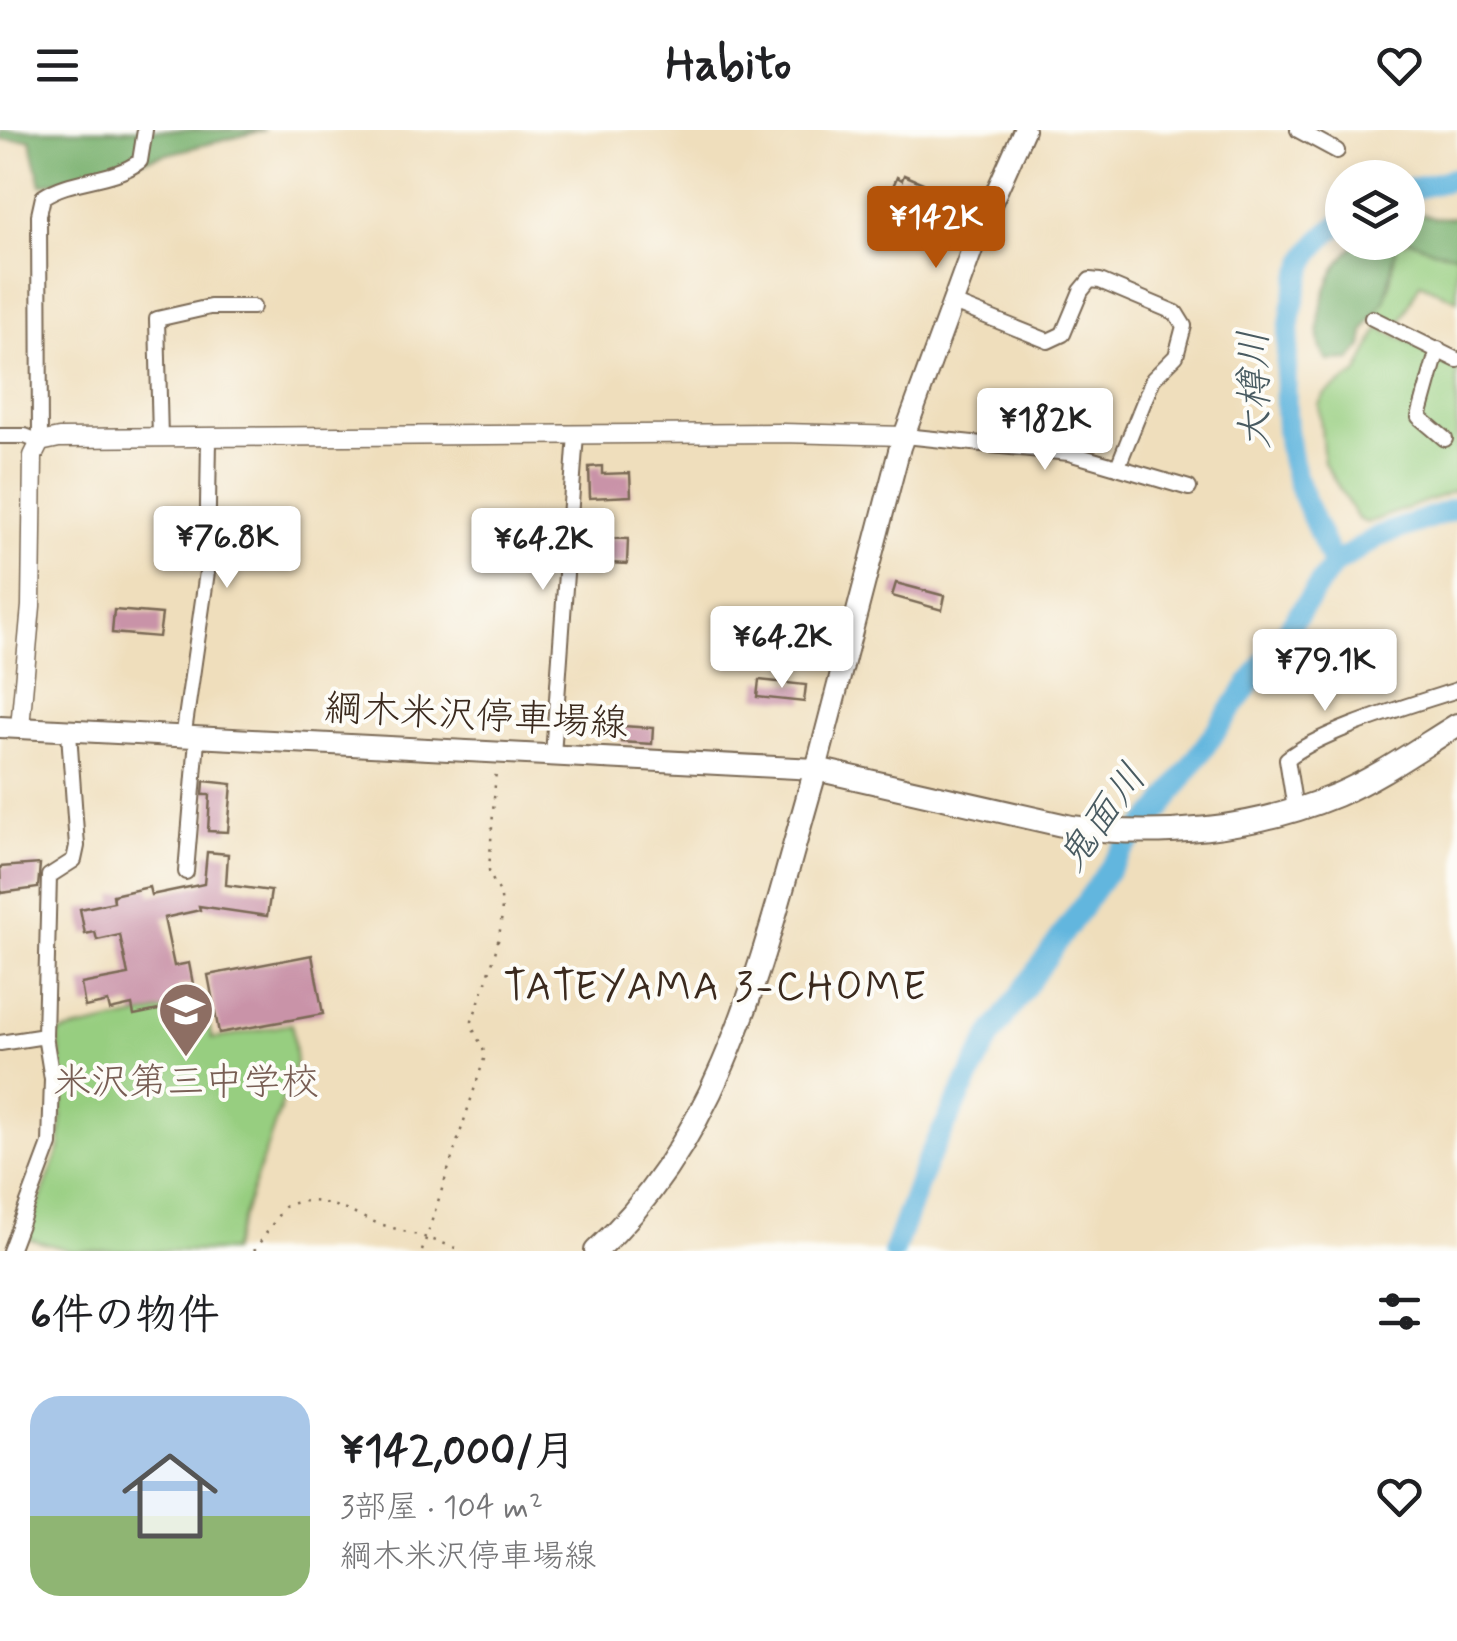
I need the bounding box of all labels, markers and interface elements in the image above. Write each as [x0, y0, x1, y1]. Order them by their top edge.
text: Habito [666, 36, 791, 95]
icon: menu [30, 38, 85, 93]
icon: heart [1372, 38, 1427, 93]
map controls [1325, 160, 1425, 260]
button: layers [1325, 160, 1425, 260]
pin: ¥142K [866, 186, 1006, 271]
text: ¥142K [889, 197, 983, 239]
water label: 大樽川 [1229, 330, 1283, 450]
pin: ¥182K [975, 388, 1115, 473]
text: ¥182K [999, 399, 1091, 441]
pin: ¥76.8K [146, 506, 308, 591]
pin: ¥64.2K [462, 508, 624, 593]
text: ¥76.8K [176, 517, 278, 559]
text: ¥64.2K [493, 519, 593, 561]
pin: ¥64.2K [701, 606, 863, 691]
text: ¥64.2K [732, 617, 832, 659]
pin: ¥79.1K [1244, 629, 1406, 714]
text: ¥79.1K [1275, 640, 1375, 682]
street label: 綱木米沢停車場線 [323, 685, 629, 749]
water label: 鬼面川 [1047, 754, 1159, 882]
district label: TATEYAMA 3-CHOME [504, 962, 928, 1014]
school or university icon: 米沢第三中学校 [156, 980, 216, 1059]
place label: 米沢第三中学校 [53, 1059, 319, 1108]
icon: filters [1372, 1284, 1427, 1339]
text: 6件の物件 [30, 1289, 220, 1344]
text: ¥142,000/月 [340, 1425, 576, 1480]
icon: home [110, 1436, 230, 1556]
icon: heart [1372, 1469, 1427, 1524]
text: 3部屋 · 104 m² [340, 1487, 543, 1529]
text: 綱木米沢停車場線 [340, 1536, 596, 1578]

